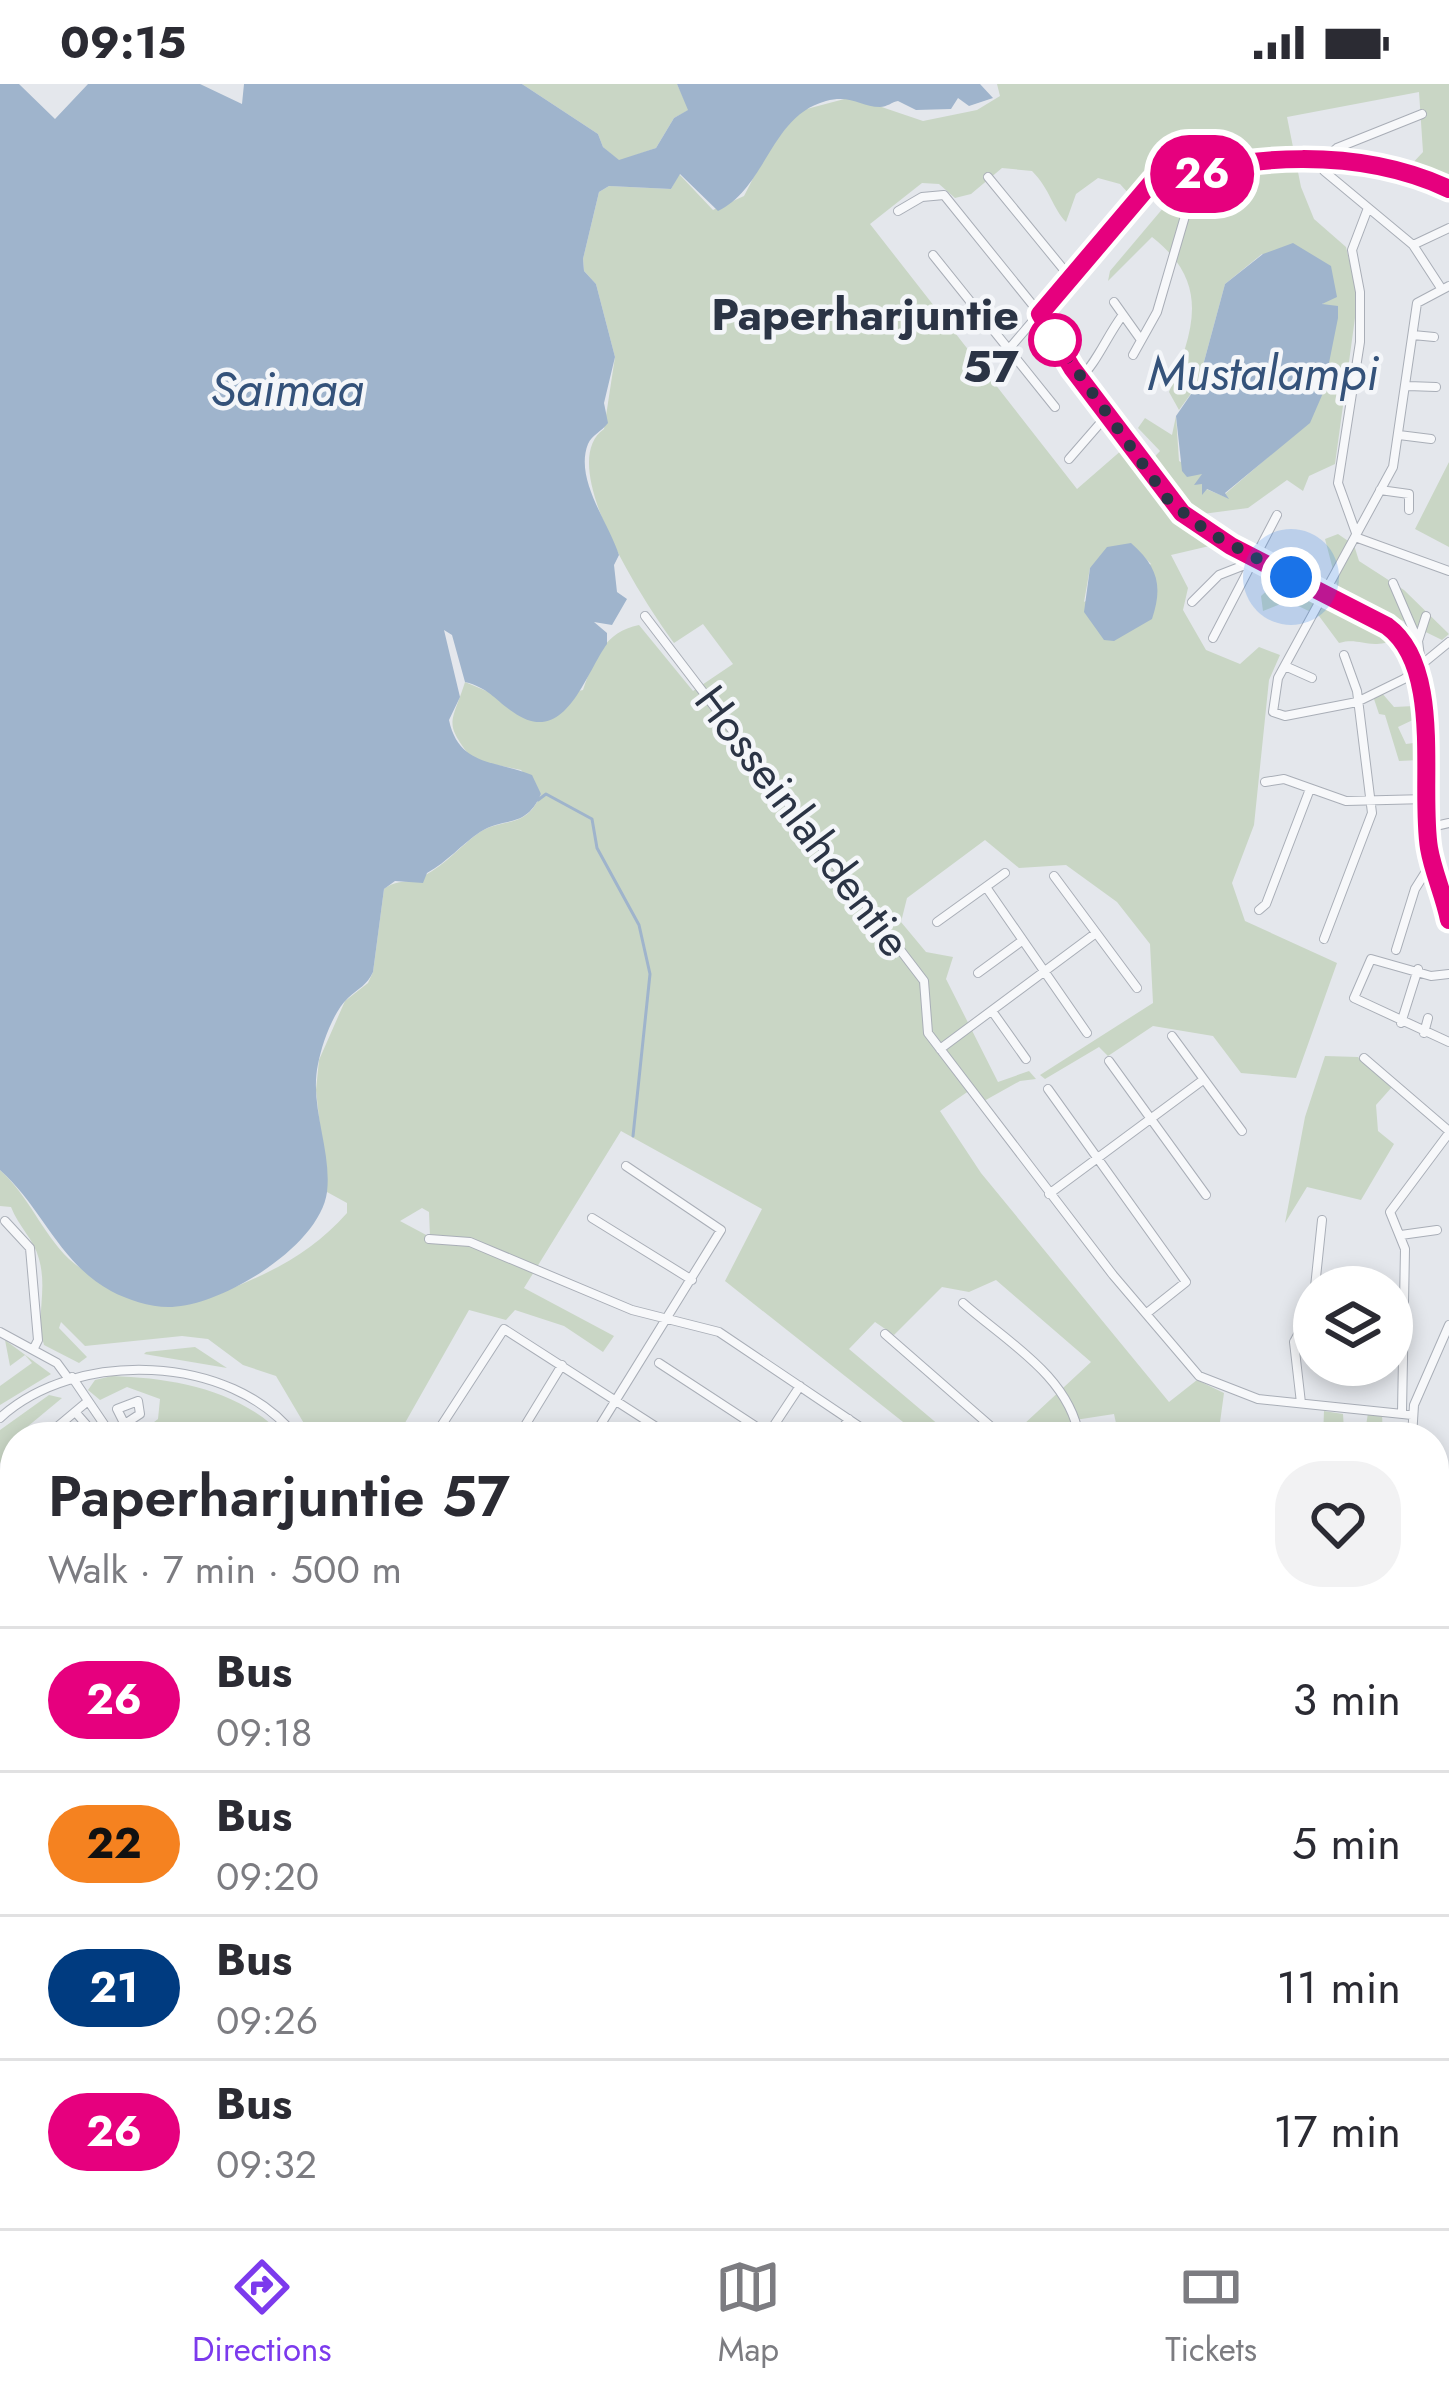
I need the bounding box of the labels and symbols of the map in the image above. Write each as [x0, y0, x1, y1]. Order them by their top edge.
line badge: 26 [1148, 135, 1256, 213]
place label: Paperharjuntie 57 [711, 282, 1020, 399]
marker: Paperharjuntie 57 [1030, 315, 1080, 365]
water label: Mustalampi [1148, 339, 1379, 408]
water label: Saimaa [210, 355, 364, 424]
your location [1261, 547, 1321, 607]
street label: Hosseinlahdentie [679, 672, 927, 970]

